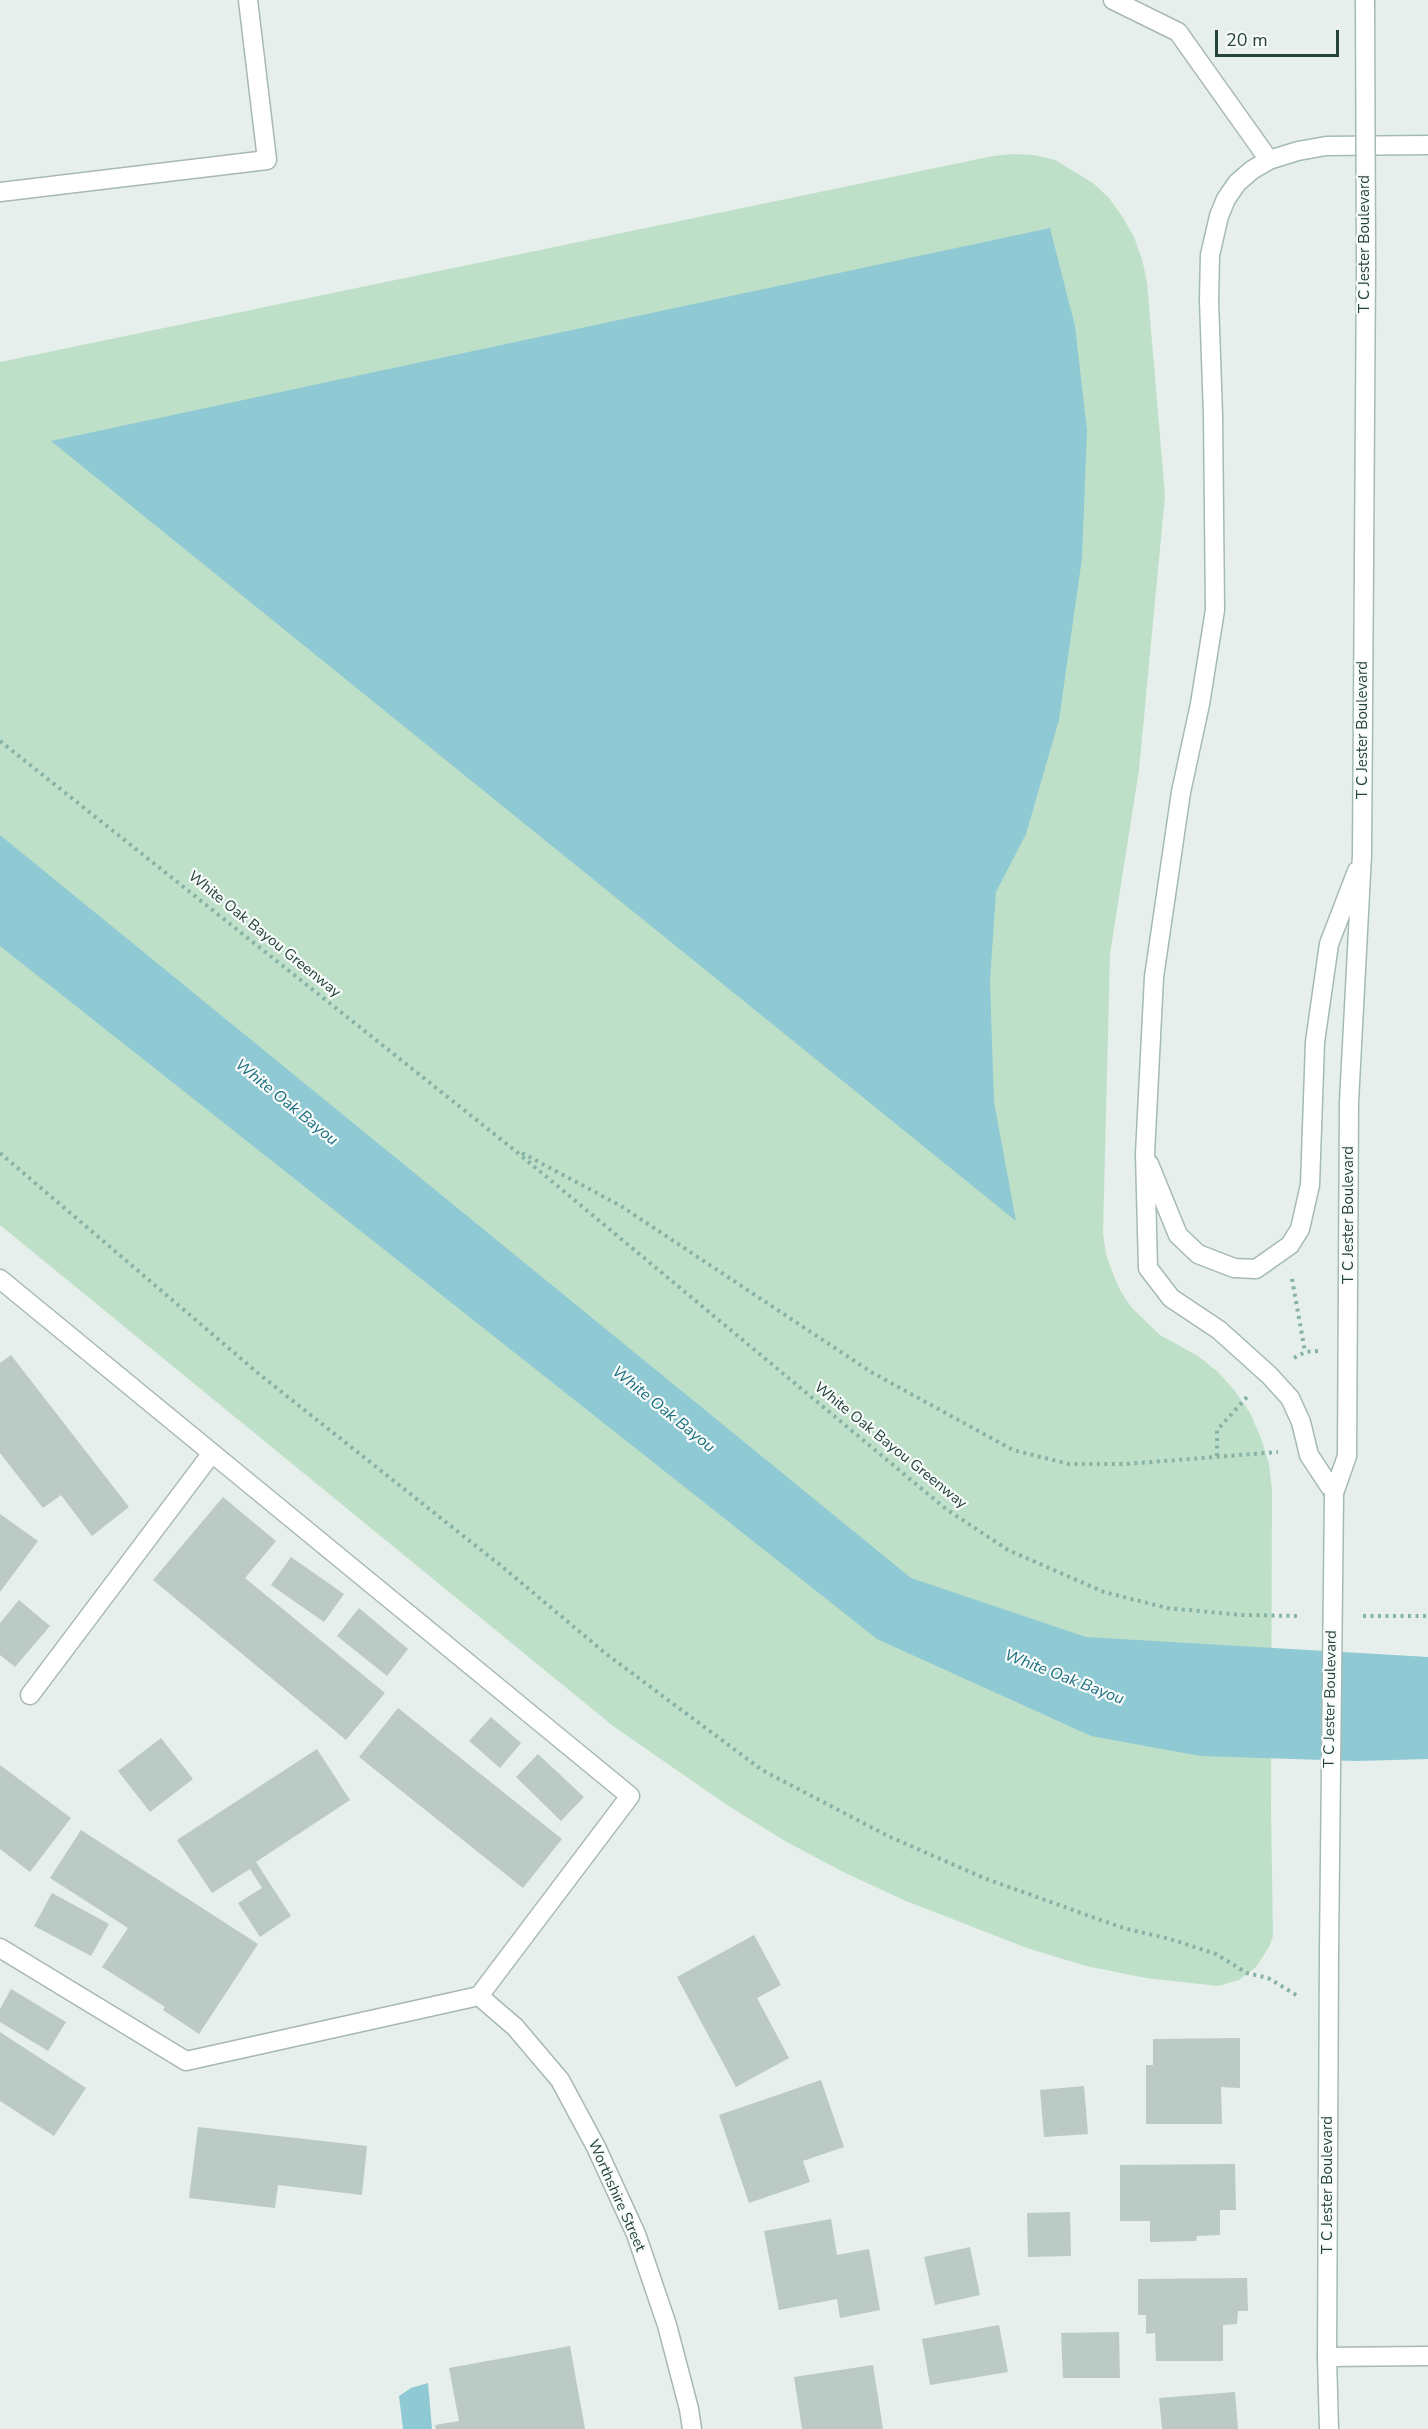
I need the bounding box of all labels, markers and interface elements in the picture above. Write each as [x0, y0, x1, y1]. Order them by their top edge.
scale bar [1218, 18, 1342, 56]
text: 20 m [1226, 28, 1268, 52]
street label: T C Jester Boulevard [1356, 175, 1374, 313]
street label: T C Jester Boulevard [1354, 661, 1372, 799]
street label: White Oak Bayou Greenway [184, 868, 344, 1002]
water label: White Oak Bayou [231, 1056, 341, 1150]
street label: T C Jester Boulevard [1340, 1146, 1358, 1284]
water label: White Oak Bayou [608, 1363, 718, 1457]
street label: White Oak Bayou Greenway [810, 1379, 970, 1513]
street label: T C Jester Boulevard [1321, 1630, 1341, 1768]
water label: White Oak Bayou [1001, 1646, 1127, 1710]
street label: T C Jester Boulevard [1319, 2116, 1337, 2254]
street label: Worthshire Street [583, 2137, 649, 2255]

